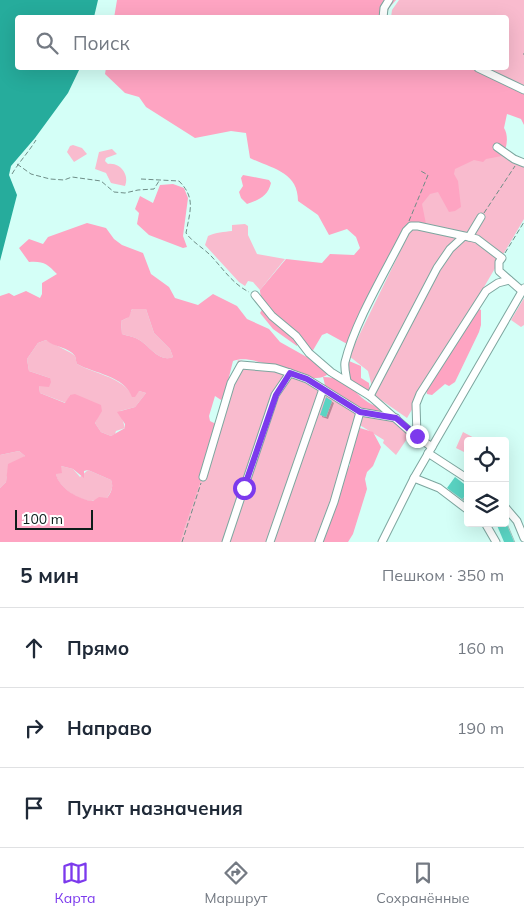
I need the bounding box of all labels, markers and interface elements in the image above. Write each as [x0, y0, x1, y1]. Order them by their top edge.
search box [15, 15, 509, 70]
icon: search [33, 29, 61, 57]
text: Поиск [73, 31, 130, 55]
route end [406, 425, 429, 448]
map controls [464, 437, 509, 527]
button: locate [464, 437, 509, 482]
route start [233, 477, 256, 500]
button: layers [464, 482, 509, 527]
scale bar [15, 507, 92, 530]
text: 100 m [22, 510, 63, 528]
text: 5 мин [20, 562, 79, 588]
text: Пешком · 350 m [382, 565, 504, 585]
icon: ahead [20, 634, 48, 662]
text: Прямо [67, 636, 129, 660]
text: 160 m [457, 638, 504, 658]
icon: right [20, 714, 48, 742]
text: Направо [67, 716, 152, 740]
text: 190 m [457, 718, 504, 738]
icon: arrive [20, 794, 48, 822]
text: Пункт назначения [67, 796, 243, 820]
tab: Карта [54, 859, 96, 907]
tab: Маршрут [205, 859, 267, 907]
tab: Сохранённые [376, 859, 470, 907]

